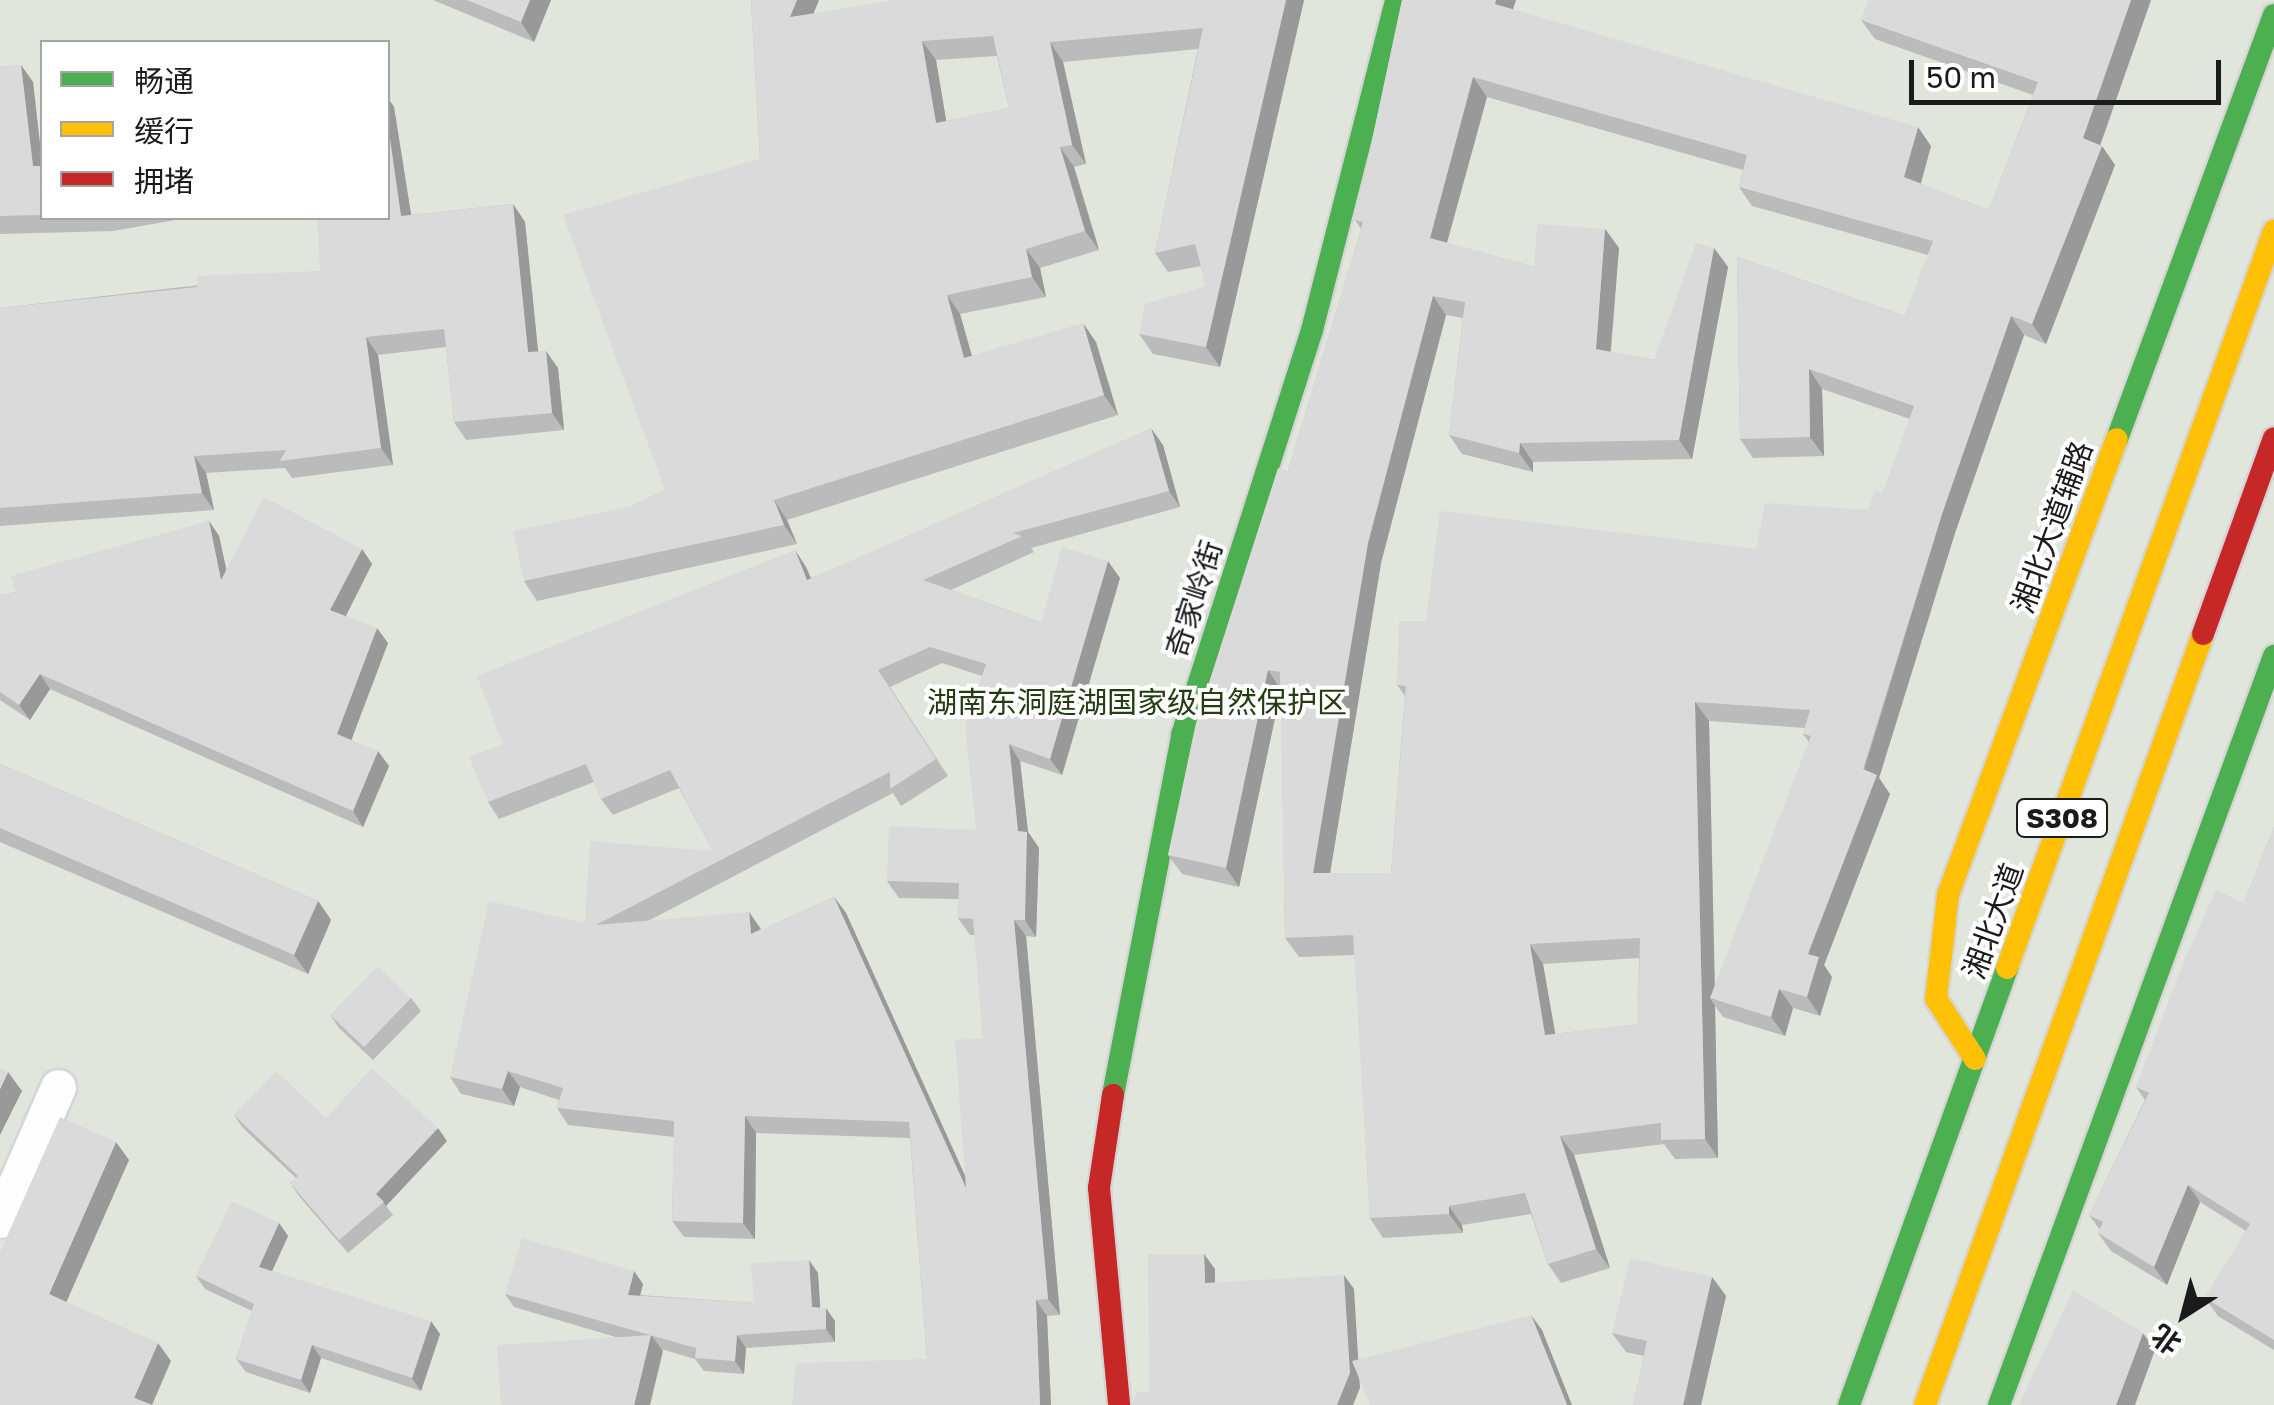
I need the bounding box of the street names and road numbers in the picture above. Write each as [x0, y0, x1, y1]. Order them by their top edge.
street label: 湘北大道辅路 [2004, 436, 2100, 618]
street label: 奇家岭街 [1158, 536, 1230, 662]
road number: S308 [2014, 795, 2110, 841]
street label: 湘北大道 [1956, 858, 2030, 984]

